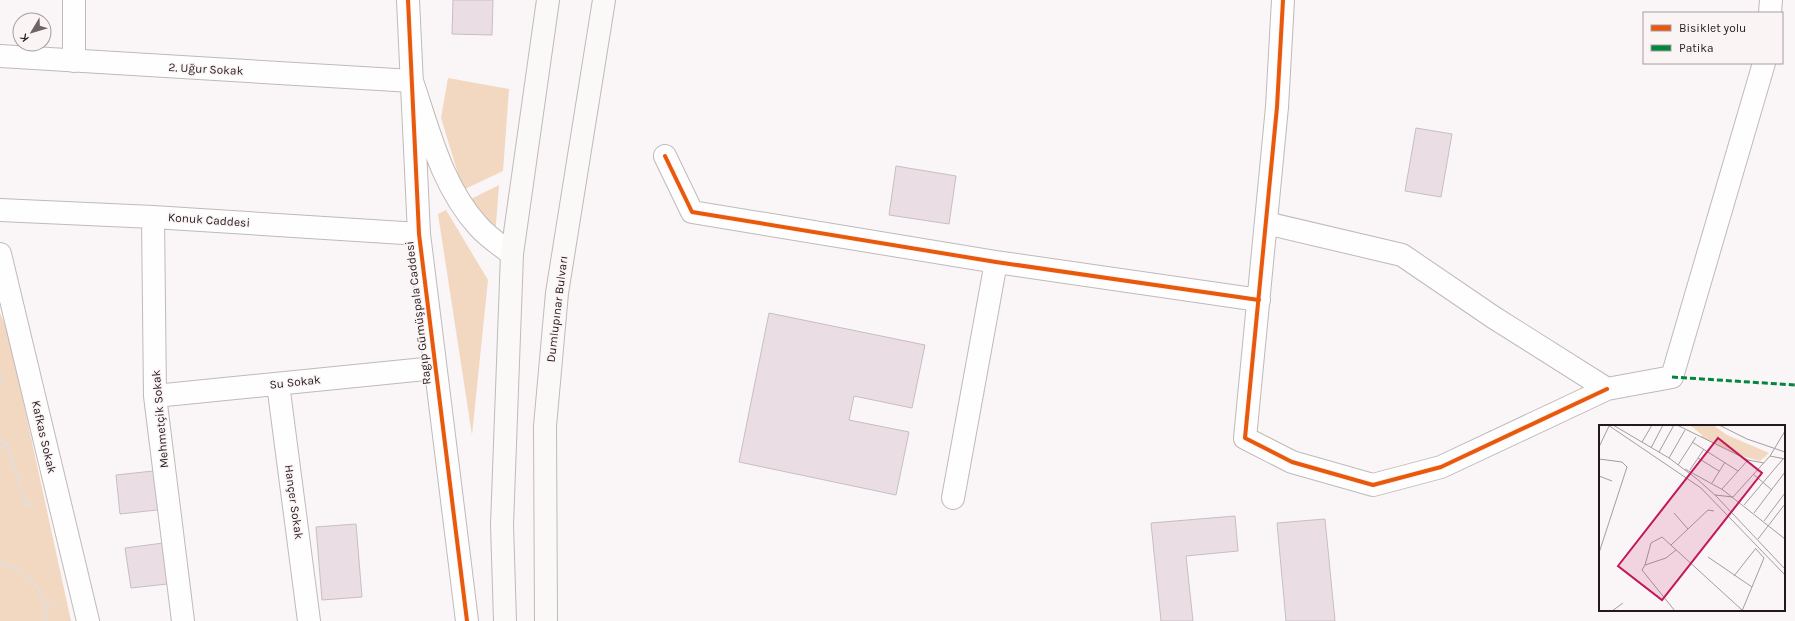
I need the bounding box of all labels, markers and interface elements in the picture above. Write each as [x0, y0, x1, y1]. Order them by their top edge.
north arrow [12, 12, 52, 52]
legend [1643, 12, 1783, 64]
text: Bisiklet yolu [1679, 21, 1746, 35]
text: K [17, 30, 32, 45]
text: Patika [1679, 41, 1714, 55]
street label: 2. Uğur Sokak [168, 60, 244, 78]
street label: Konuk Caddesi [168, 210, 250, 230]
street label: Ragıp Gümüşpala Caddesi [402, 240, 434, 386]
street label: Dumlupınar Bulvarı [544, 255, 570, 363]
street label: Mehmetçik Sokak [149, 369, 171, 469]
street label: Su Sokak [269, 372, 321, 392]
street label: Kafkas Sokak [29, 399, 59, 475]
inset map [1599, 425, 1785, 611]
street label: Hançer Sokak [282, 464, 306, 541]

